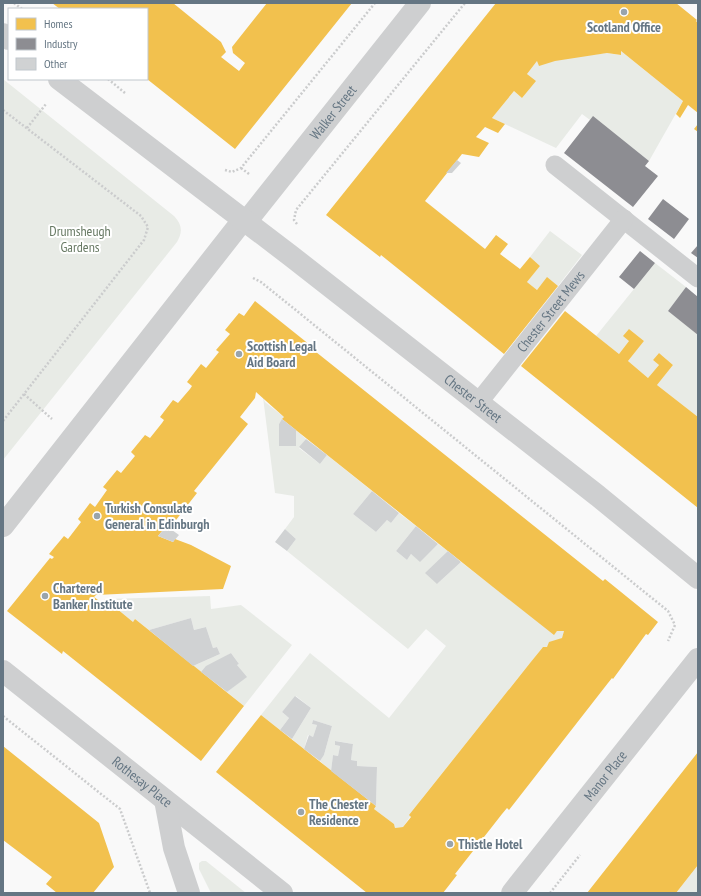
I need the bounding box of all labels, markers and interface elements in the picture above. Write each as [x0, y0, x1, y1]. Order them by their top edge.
marker: Scotland Office [619, 7, 629, 17]
legend [8, 8, 148, 80]
text: Homes [44, 16, 72, 31]
place label: Scotland Office [587, 18, 661, 36]
text: Industry [44, 36, 78, 51]
text: Other [44, 56, 68, 71]
street label: Walker Street [306, 81, 360, 143]
park label: Drumsheugh Gardens [49, 222, 111, 256]
street label: Chester Street Mews [513, 267, 589, 356]
place label: Scottish Legal Aid Board [246, 337, 317, 371]
marker: Scottish Legal Aid Board [234, 349, 244, 359]
street label: Chester Street [441, 370, 506, 427]
place label: Turkish Consulate General in Edinburgh [105, 499, 209, 533]
marker: Turkish Consulate General in Edinburgh [92, 511, 102, 521]
place label: Chartered Banker Institute [53, 579, 133, 613]
marker: Chartered Banker Institute [40, 591, 50, 601]
street label: Manor Place [580, 747, 631, 804]
street label: Rothesay Place [109, 752, 176, 811]
place label: The Chester Residence [309, 795, 369, 829]
marker: The Chester Residence [296, 807, 306, 817]
place label: Thistle Hotel [458, 835, 523, 853]
marker: Thistle Hotel [445, 839, 455, 849]

